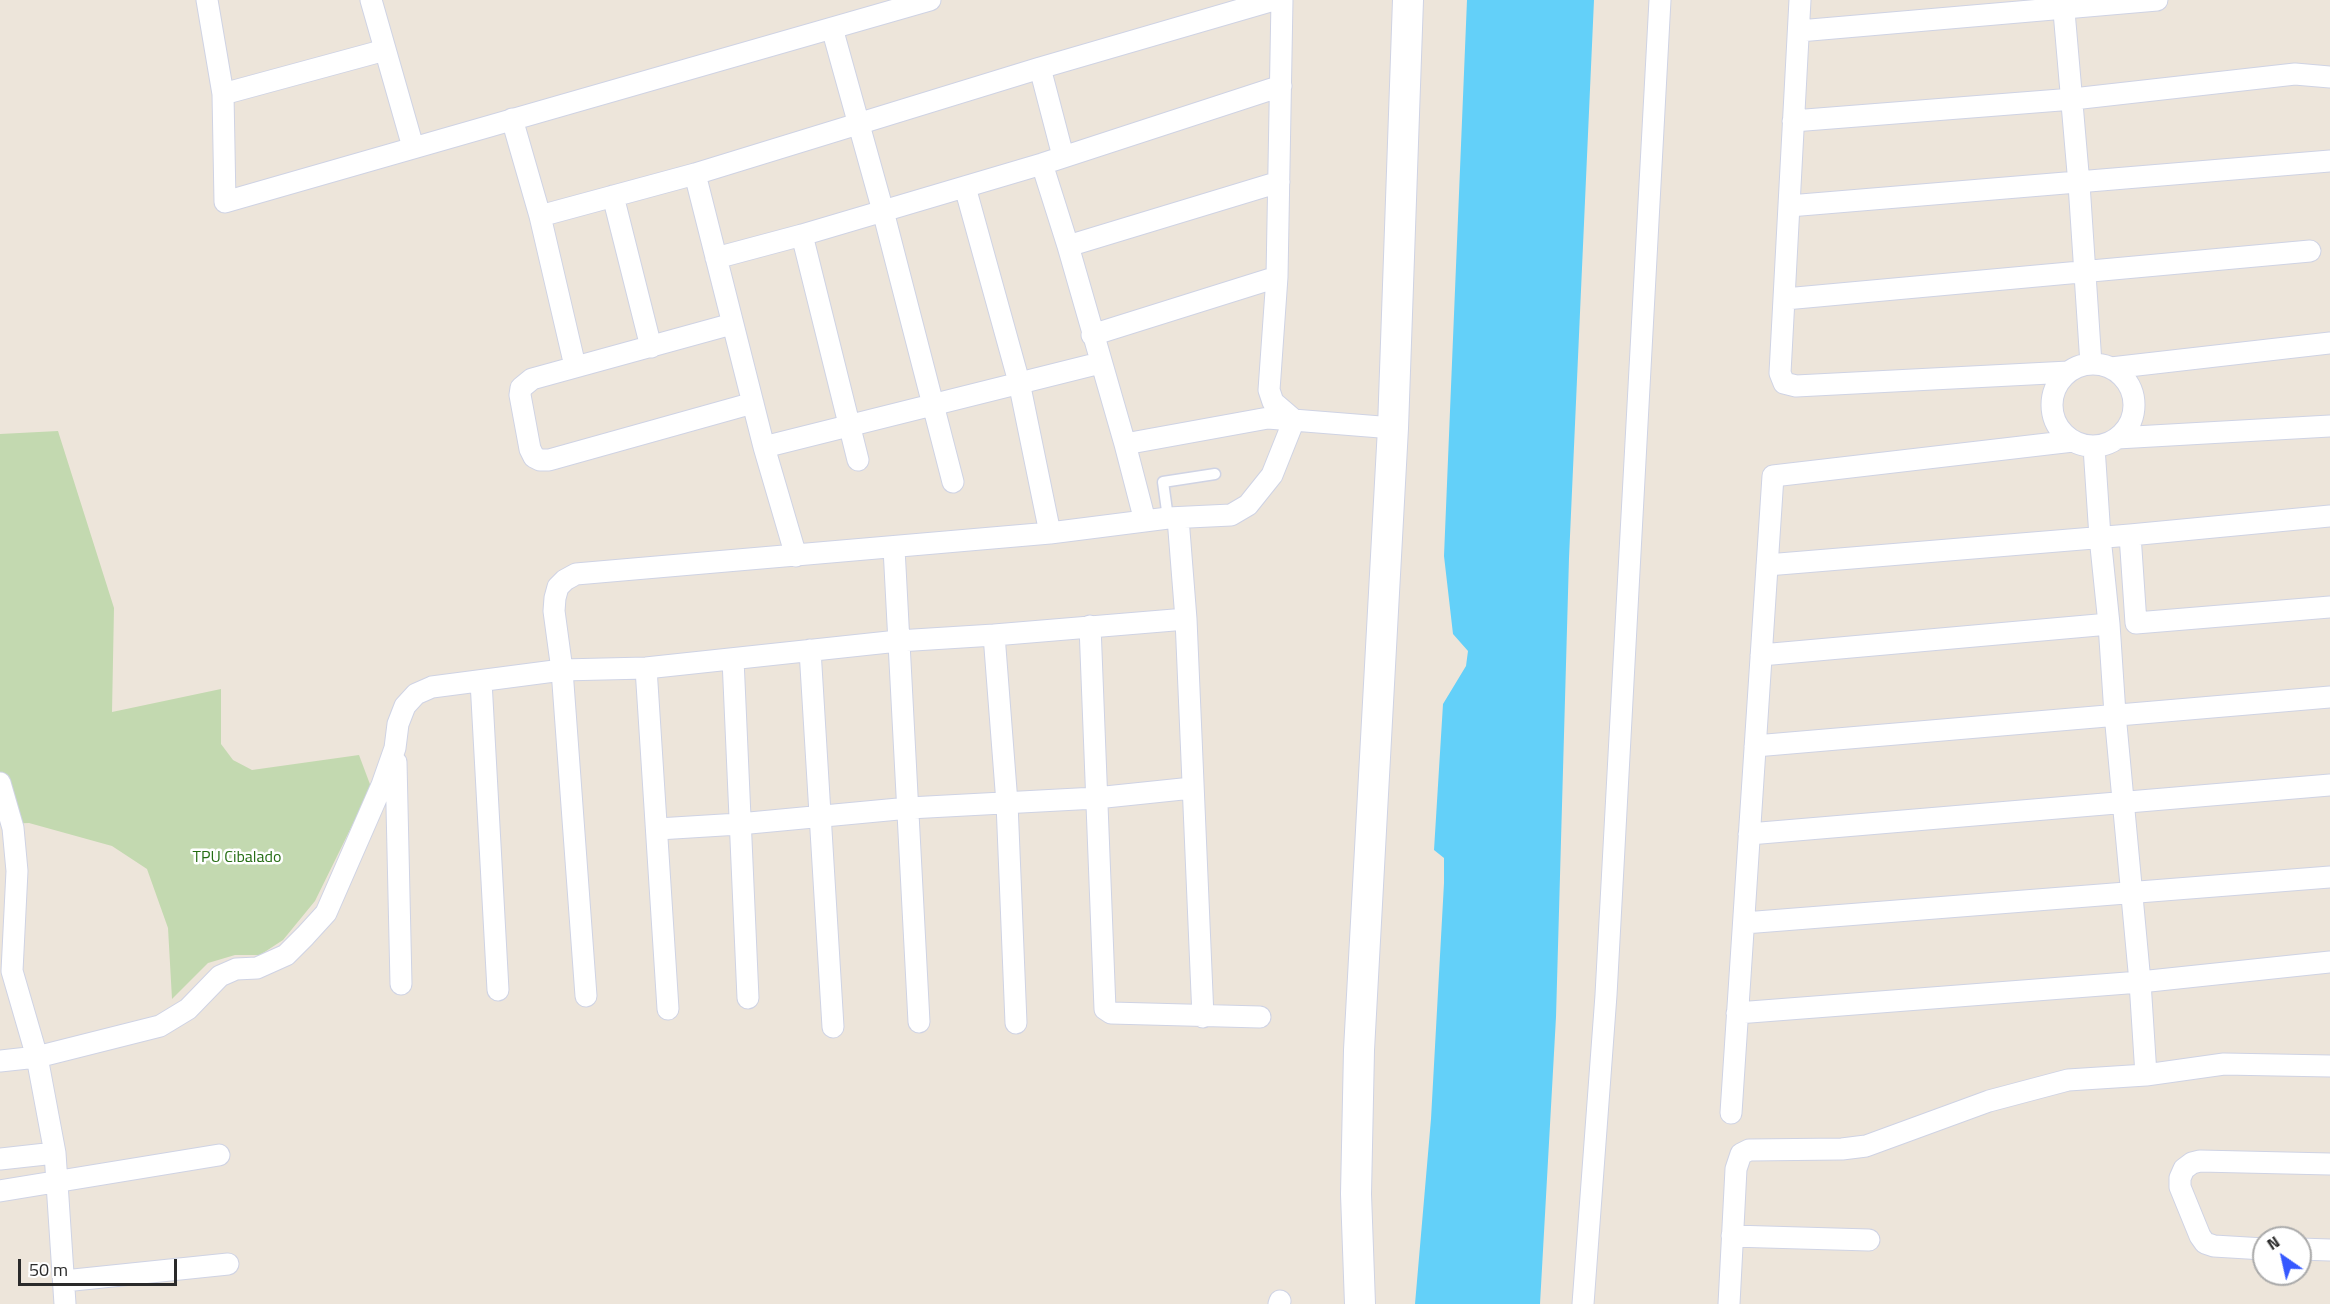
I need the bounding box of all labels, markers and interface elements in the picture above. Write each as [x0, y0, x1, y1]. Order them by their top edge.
park label: TPU Cibalado [193, 848, 281, 868]
north arrow [2252, 1226, 2312, 1286]
text: N [2262, 1230, 2284, 1256]
scale bar [21, 1247, 180, 1285]
text: 50 m [29, 1256, 68, 1283]

